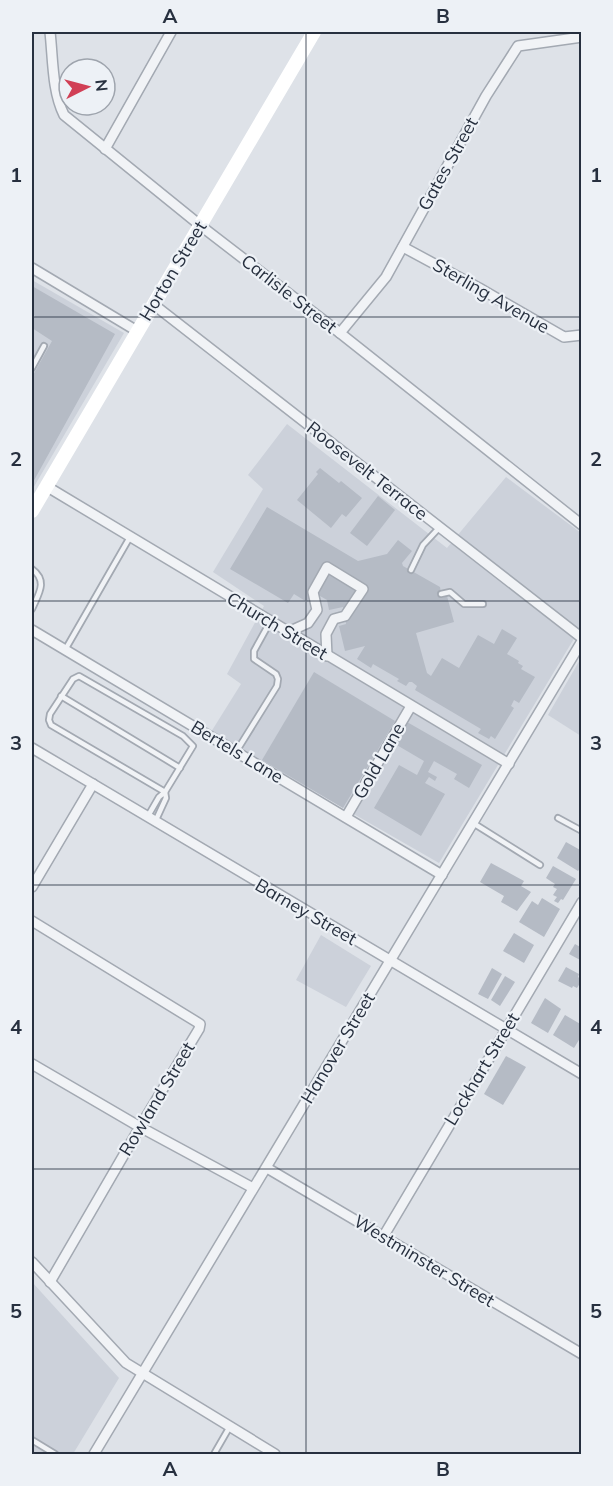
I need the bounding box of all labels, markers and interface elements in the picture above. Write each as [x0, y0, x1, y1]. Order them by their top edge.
text: A [163, 3, 178, 28]
text: B [436, 3, 450, 28]
north arrow [57, 57, 117, 117]
text: N [91, 78, 112, 92]
street label: Gates Street [412, 113, 483, 215]
text: 1 [10, 162, 22, 187]
text: 1 [590, 162, 602, 187]
street label: Horton Street [134, 217, 211, 325]
street label: Carlisle Street [237, 249, 342, 338]
street label: Sterling Avenue [429, 253, 554, 338]
street label: Roosevelt Terrace [302, 416, 433, 525]
text: 2 [10, 446, 22, 471]
text: 2 [590, 446, 602, 471]
street label: Church Street [223, 586, 332, 665]
street label: Bertels Lane [187, 715, 288, 788]
street label: Gold Lane [348, 719, 410, 803]
text: 3 [10, 730, 22, 755]
text: 3 [590, 730, 602, 755]
street label: Barney Street [251, 873, 361, 950]
street label: Hanover Street [295, 988, 380, 1107]
street label: Lockhart Street [439, 1008, 524, 1129]
text: 4 [10, 1014, 22, 1039]
text: 4 [590, 1014, 602, 1039]
street label: Rowland Street [114, 1038, 200, 1160]
street label: Westminster Street [350, 1209, 499, 1312]
text: 5 [10, 1298, 22, 1323]
text: 5 [590, 1298, 602, 1323]
text: A [163, 1456, 178, 1481]
text: B [436, 1456, 450, 1481]

